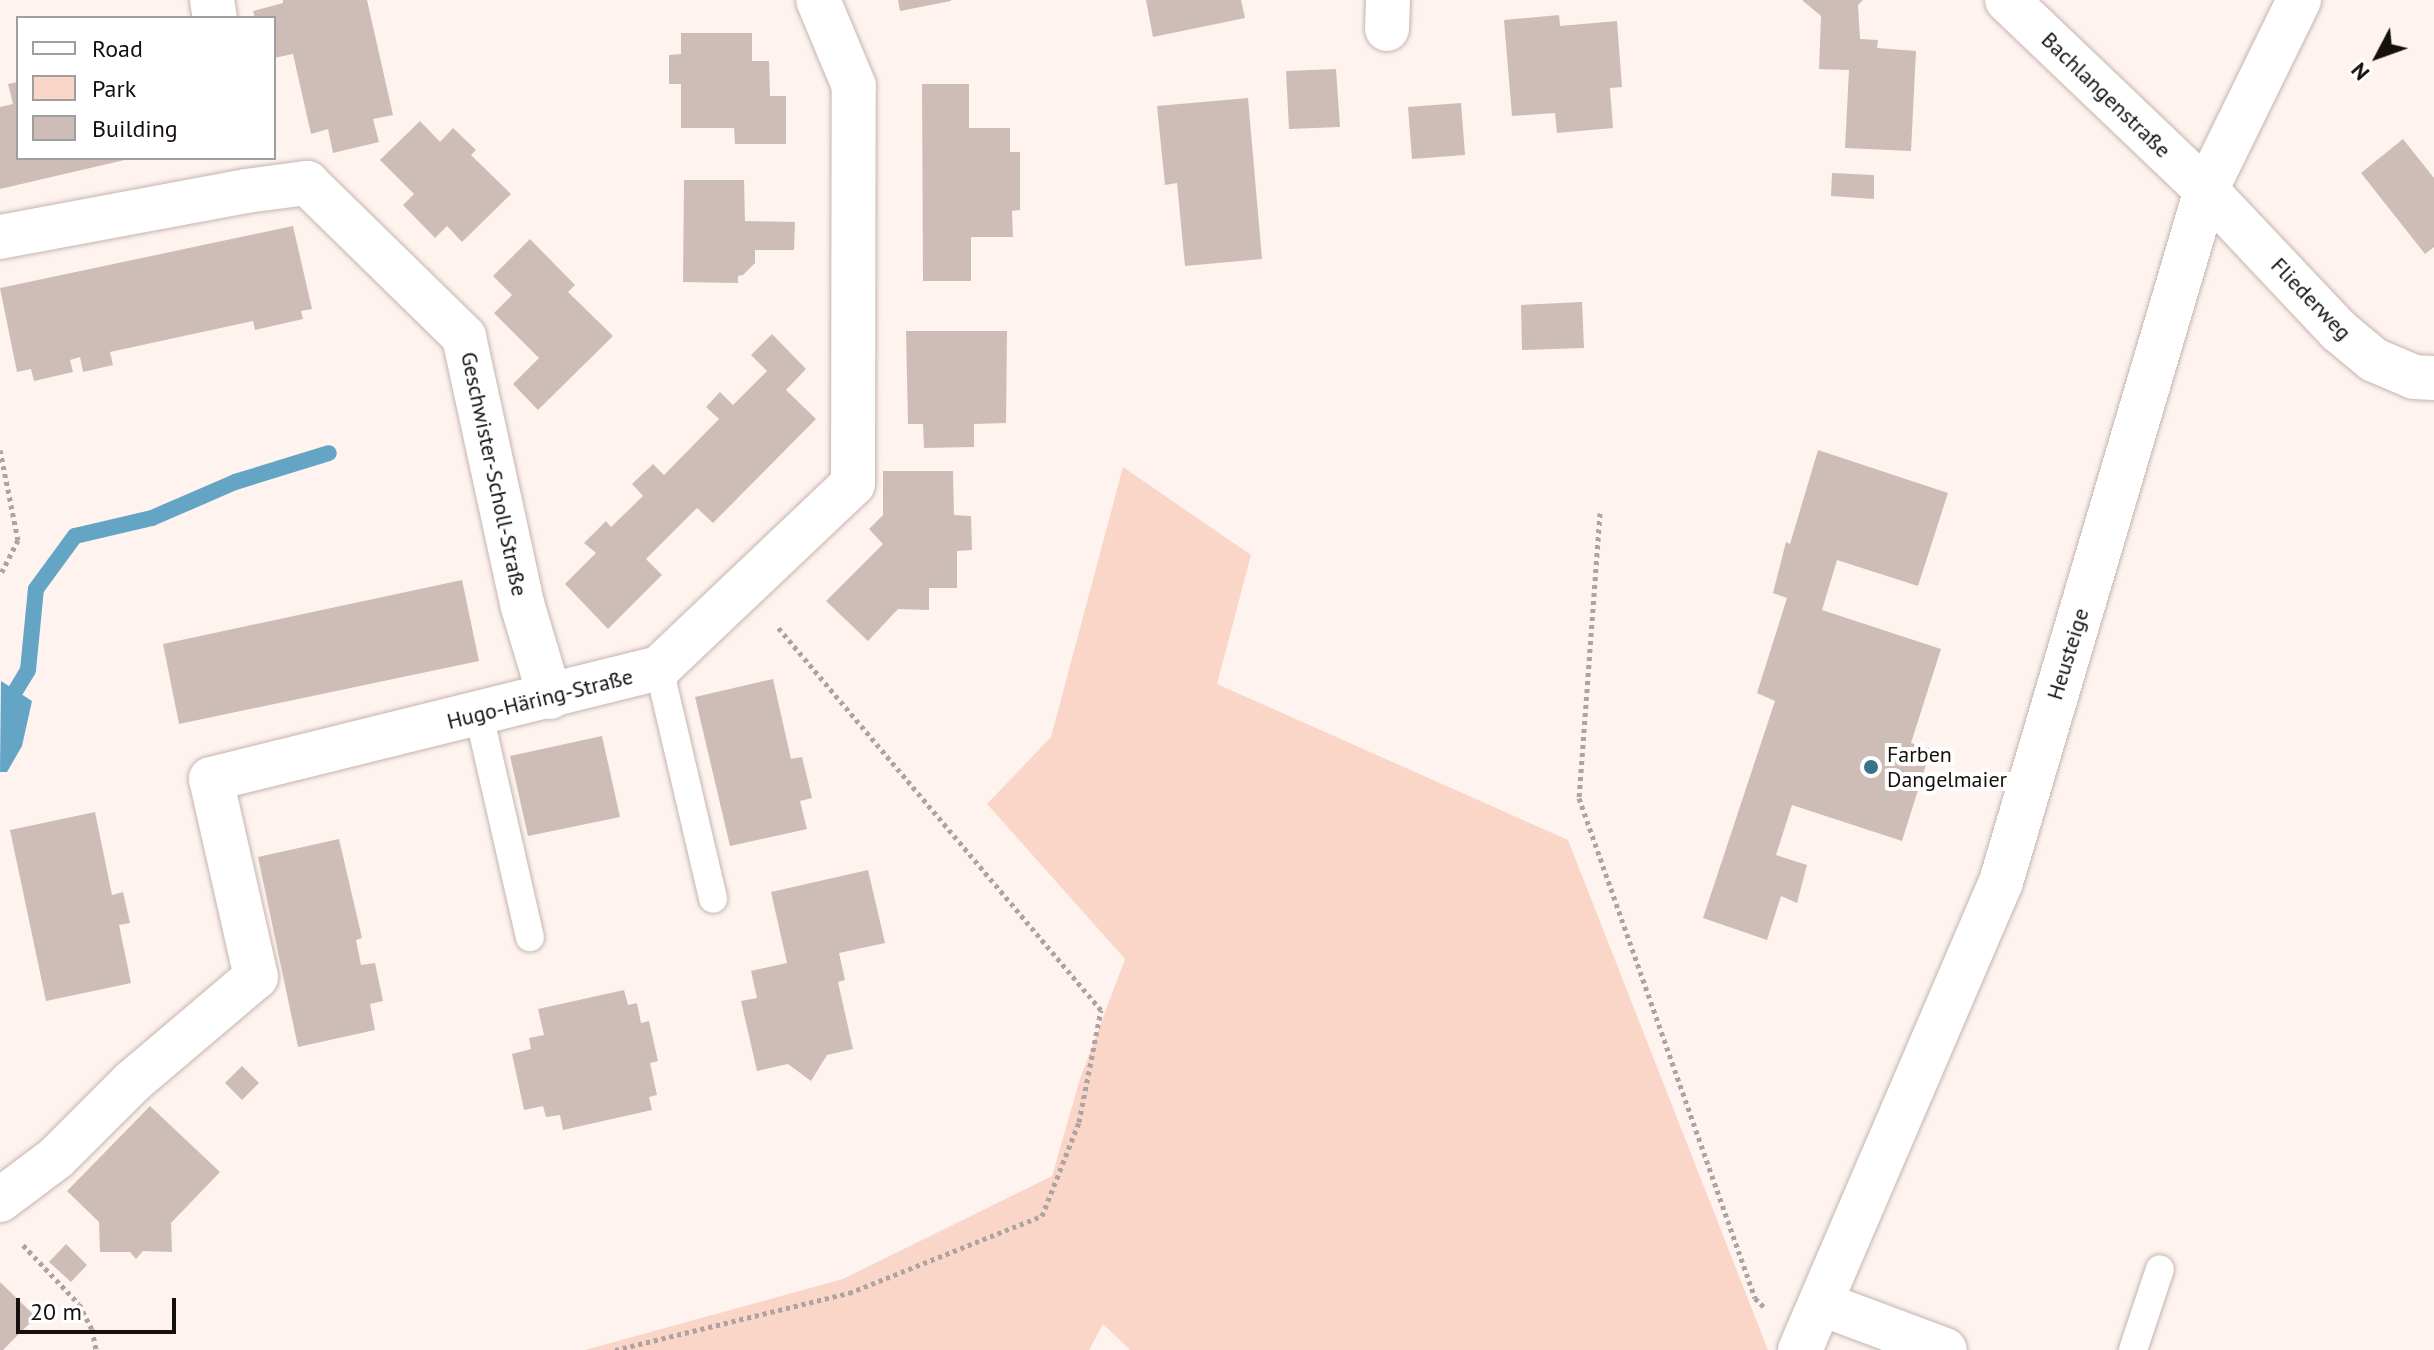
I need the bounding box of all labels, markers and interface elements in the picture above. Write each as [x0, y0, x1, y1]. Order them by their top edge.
legend [16, 16, 276, 160]
north arrow [2338, 16, 2418, 96]
street label: Bachlangenstraße [2036, 27, 2176, 163]
text: Road [92, 33, 143, 64]
text: N [2345, 57, 2375, 86]
text: Park [92, 73, 136, 104]
text: Building [92, 113, 178, 144]
street label: Fliederweg [2265, 252, 2357, 346]
street label: Geschwister-Scholl-Straße [455, 350, 533, 598]
street label: Heusteige [2042, 605, 2094, 703]
street label: Hugo-Häring-Straße [444, 663, 636, 735]
place label: Farben Dangelmaier [1887, 741, 2007, 792]
marker: Farben Dangelmaier [1862, 758, 1880, 776]
scale bar [20, 1282, 180, 1332]
text: 20 m [30, 1296, 82, 1327]

